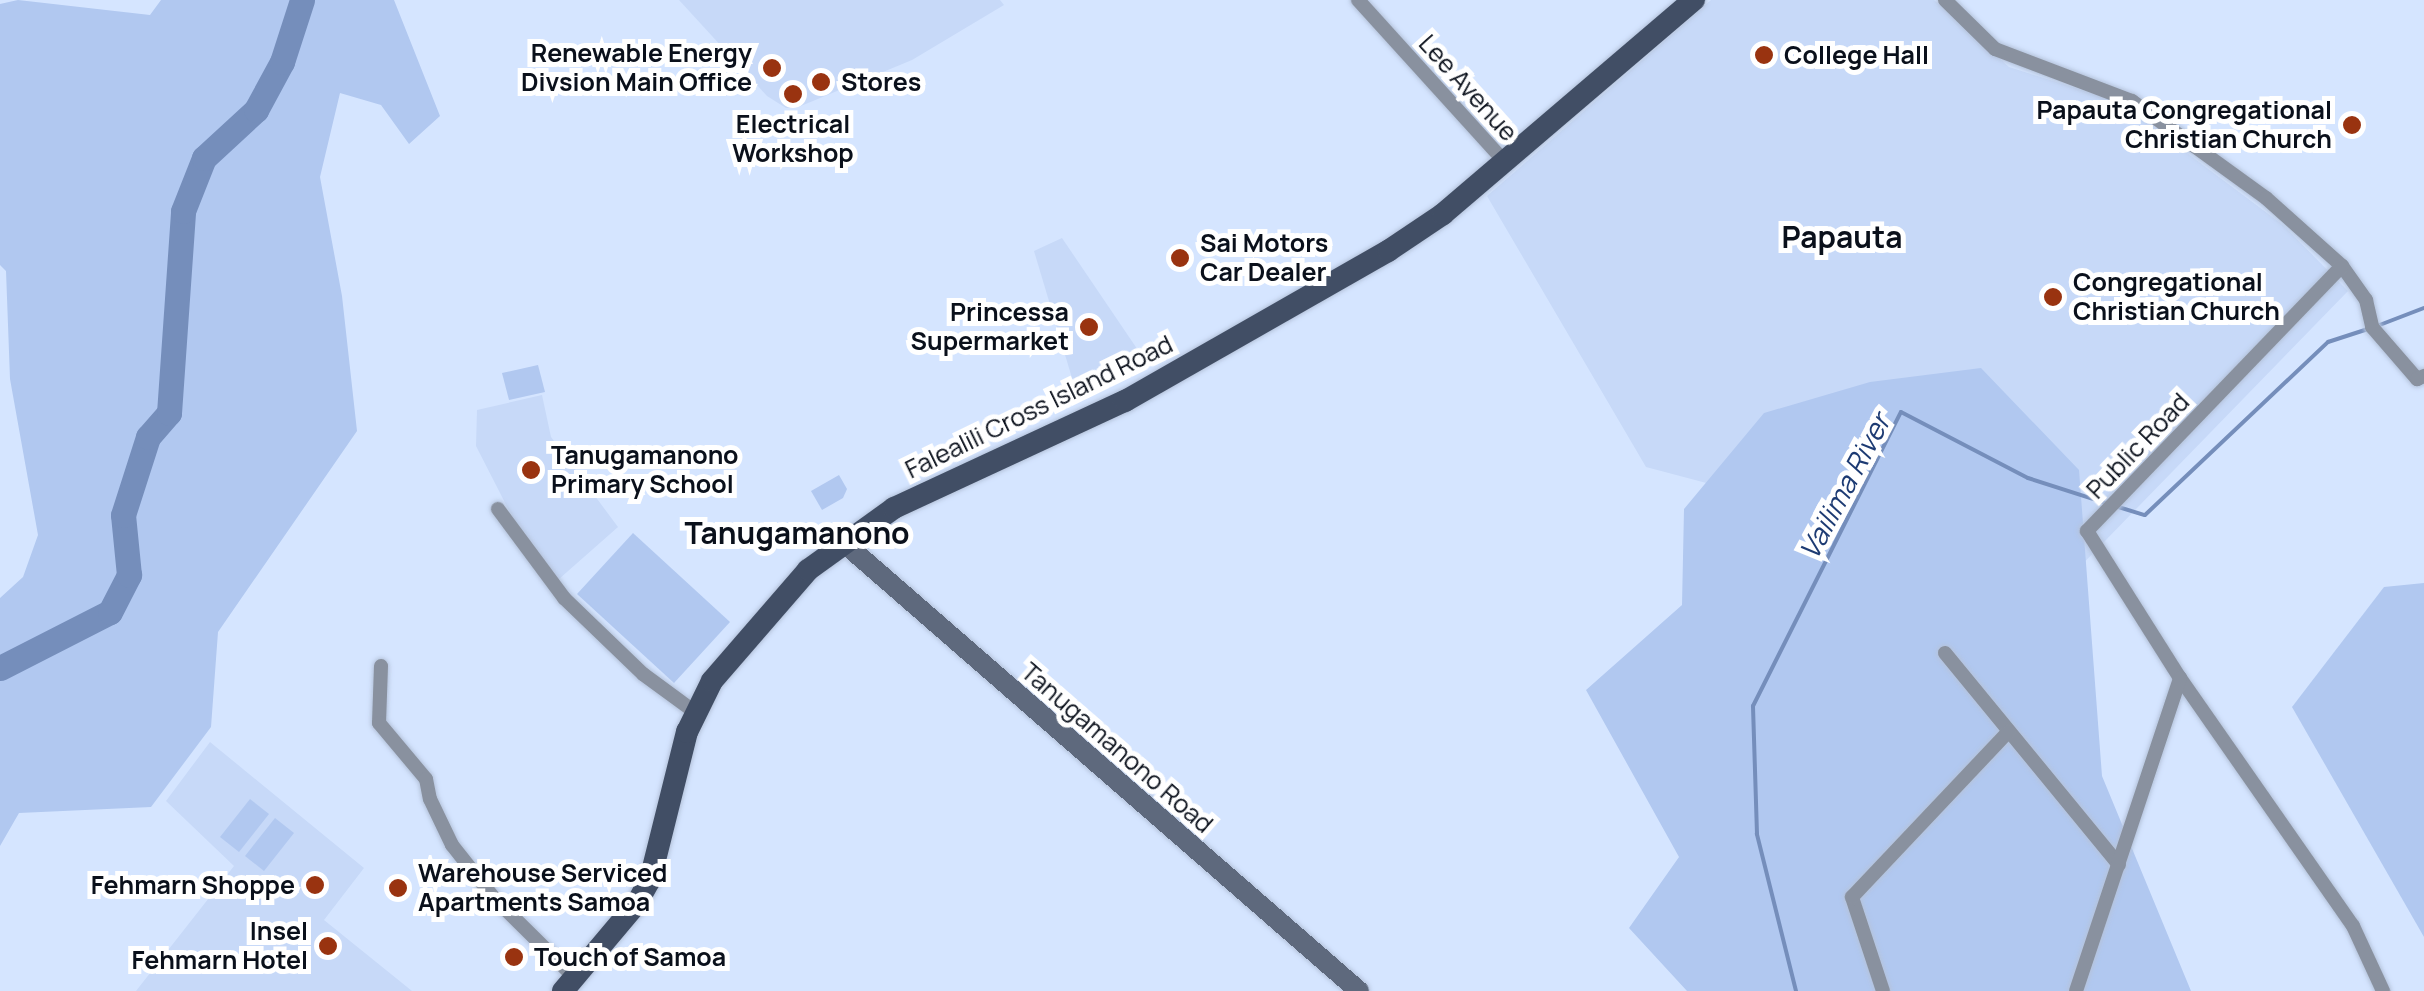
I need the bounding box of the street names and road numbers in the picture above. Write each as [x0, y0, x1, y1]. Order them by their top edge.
street label: Lee Avenue [1412, 29, 1524, 147]
street label: Falealili Cross Island Road [901, 329, 1177, 485]
street label: Public Road [2080, 387, 2196, 505]
street label: Tanugamanono Road [1015, 657, 1219, 839]

